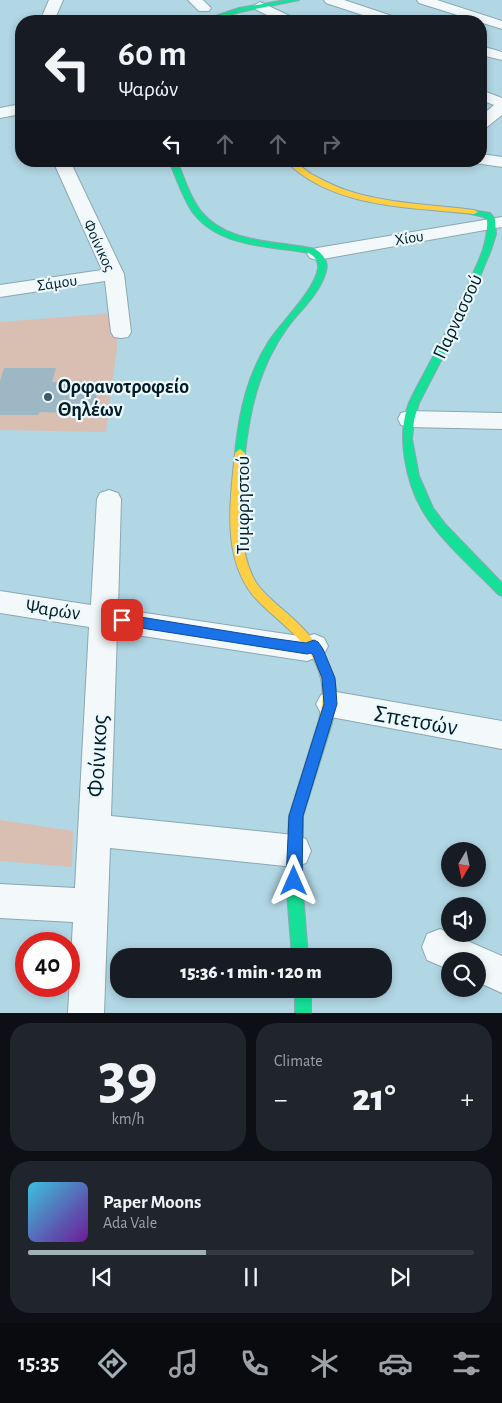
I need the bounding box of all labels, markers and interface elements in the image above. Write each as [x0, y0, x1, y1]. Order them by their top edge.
icon: left [35, 35, 100, 100]
text: 60 m [118, 37, 187, 72]
text: Ψαρών [118, 78, 178, 100]
icon: left [158, 130, 186, 158]
icon: ahead [211, 130, 239, 158]
icon: ahead [264, 130, 292, 158]
icon: right [317, 130, 345, 158]
street label: Φοίνικος [79, 217, 118, 274]
street label: Χίου [394, 228, 425, 248]
street label: Παρνασσού [430, 271, 486, 362]
street label: Σάμου [36, 272, 78, 294]
place label: Ορφανοτροφείο Θηλέων [58, 377, 189, 420]
marker: Ορφανοτροφείο Θηλέων [42, 391, 54, 403]
street label: Τυμφρηστού [233, 456, 253, 554]
street label: Ψαρών [24, 596, 81, 624]
pin [101, 599, 143, 641]
icon: arrive [108, 606, 136, 634]
street label: Σπετσών [372, 702, 459, 740]
street label: Φοίνικος [84, 714, 112, 798]
north arrow [441, 842, 486, 888]
map controls [441, 842, 486, 997]
position arrow [267, 854, 319, 906]
button: sound [441, 897, 486, 942]
speed limit sign: 40 [15, 932, 80, 997]
button: search [441, 952, 486, 997]
text: 15:36 · 1 min · 120 m [180, 963, 322, 982]
text: 39 [98, 1045, 158, 1110]
text: Climate [274, 1053, 323, 1069]
text: 21° [352, 1080, 396, 1118]
text: − [274, 1086, 287, 1114]
text: + [461, 1086, 474, 1114]
text: km/h [111, 1111, 145, 1127]
text: Paper Moons [103, 1193, 201, 1212]
text: Ada Vale [103, 1215, 157, 1231]
icon: previous [88, 1263, 116, 1291]
icon: pause [237, 1263, 265, 1291]
icon: next [386, 1263, 414, 1291]
icon: directions [95, 1346, 130, 1381]
icon: music [166, 1346, 201, 1381]
icon: phone [237, 1346, 272, 1381]
icon: climate [307, 1346, 342, 1381]
icon: car [378, 1346, 413, 1381]
icon: filters [449, 1346, 484, 1381]
text: 15:35 [18, 1352, 59, 1374]

